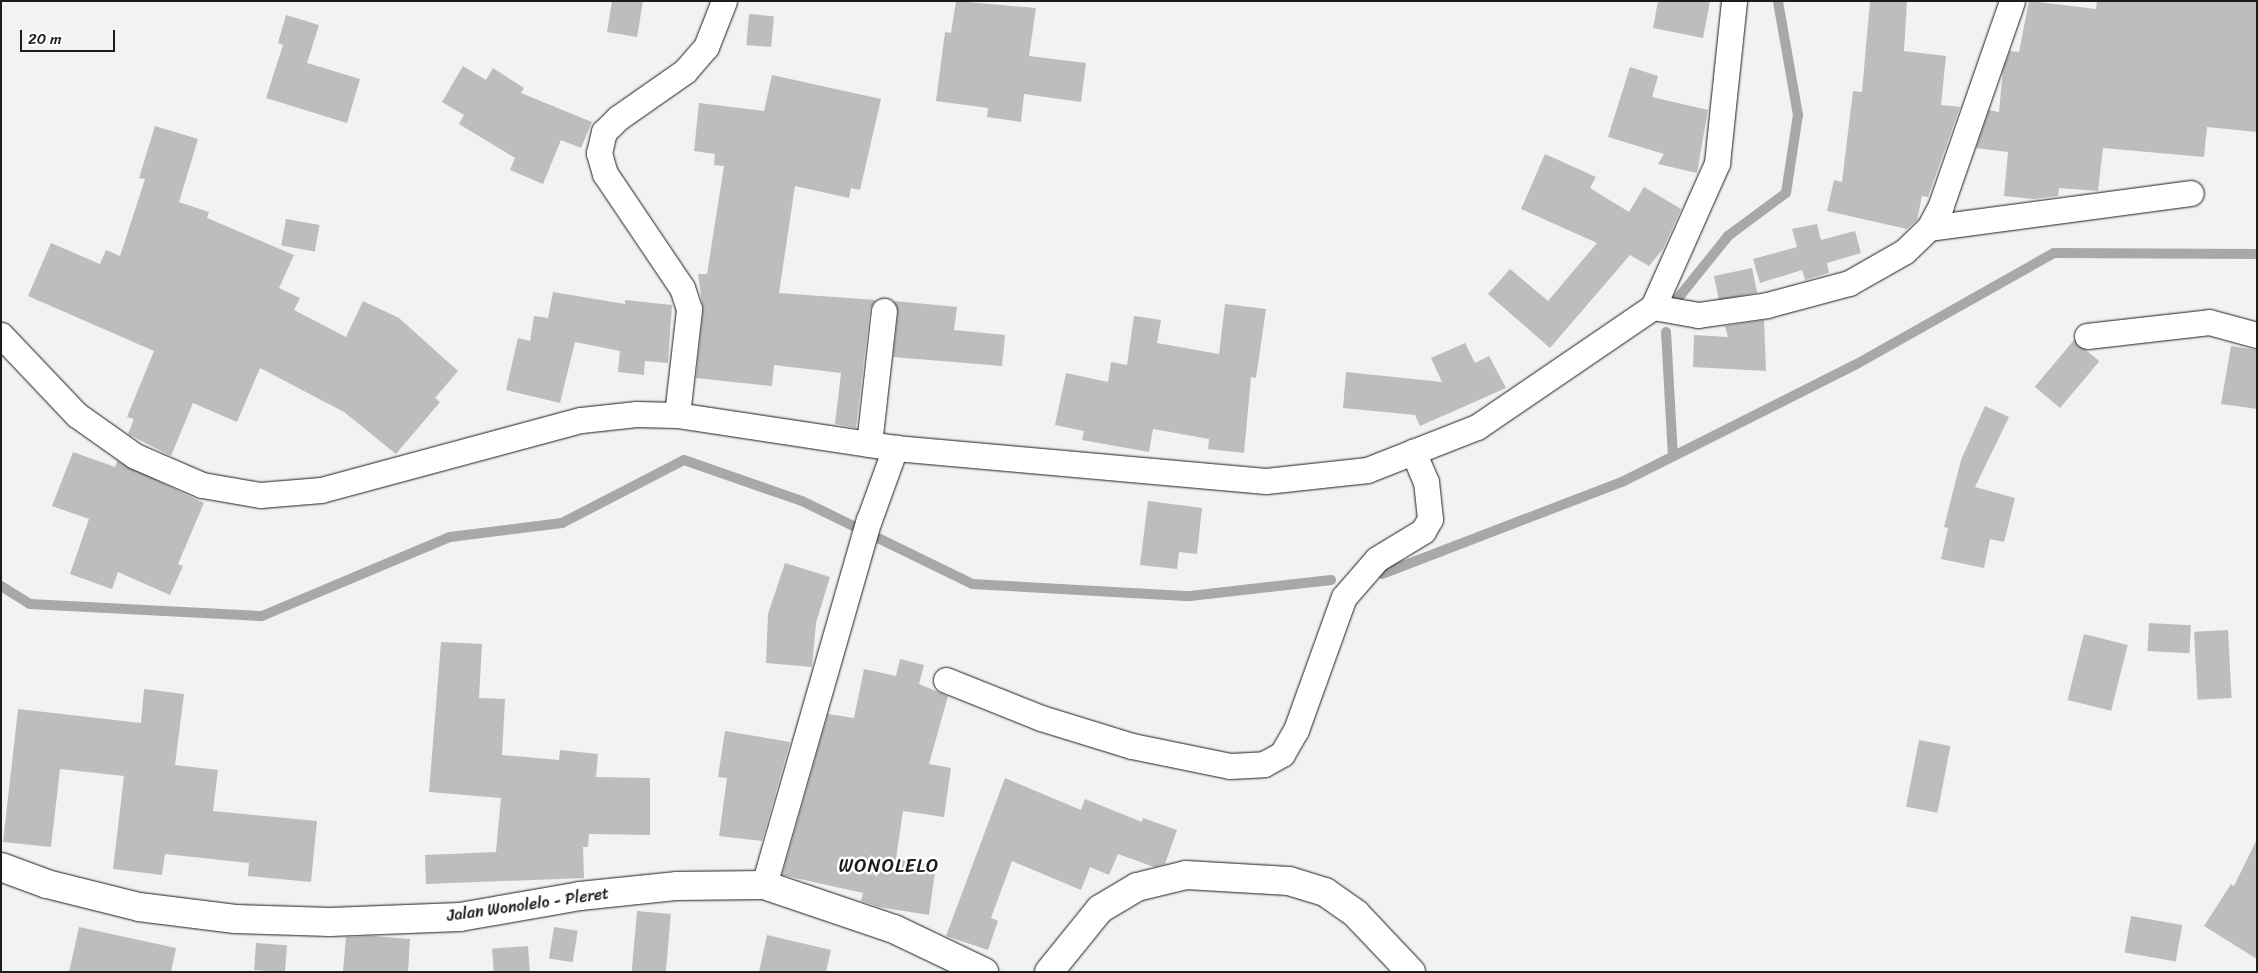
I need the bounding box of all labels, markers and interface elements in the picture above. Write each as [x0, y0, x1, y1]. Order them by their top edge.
scale bar [22, 20, 118, 52]
text: 20 m [28, 26, 62, 52]
district label: WONOLELO [837, 855, 941, 877]
street label: Jalan Wonolelo - Pleret [446, 884, 610, 926]

